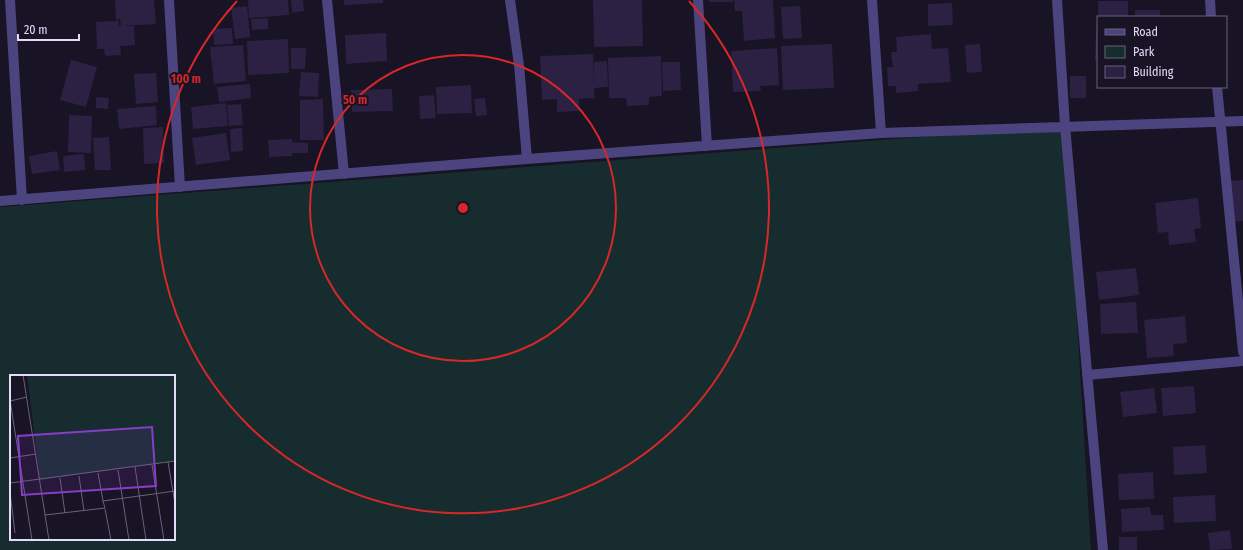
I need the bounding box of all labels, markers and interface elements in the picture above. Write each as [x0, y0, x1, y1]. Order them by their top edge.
scale bar [18, 16, 79, 42]
legend [1097, 16, 1227, 88]
text: 20 m [24, 23, 48, 37]
text: Road [1133, 25, 1158, 39]
text: Park [1133, 45, 1155, 59]
text: Building [1133, 65, 1174, 79]
text: 100 m [171, 72, 201, 86]
text: 50 m [343, 93, 367, 107]
centre of rings [456, 201, 470, 215]
inset map [10, 375, 175, 540]

